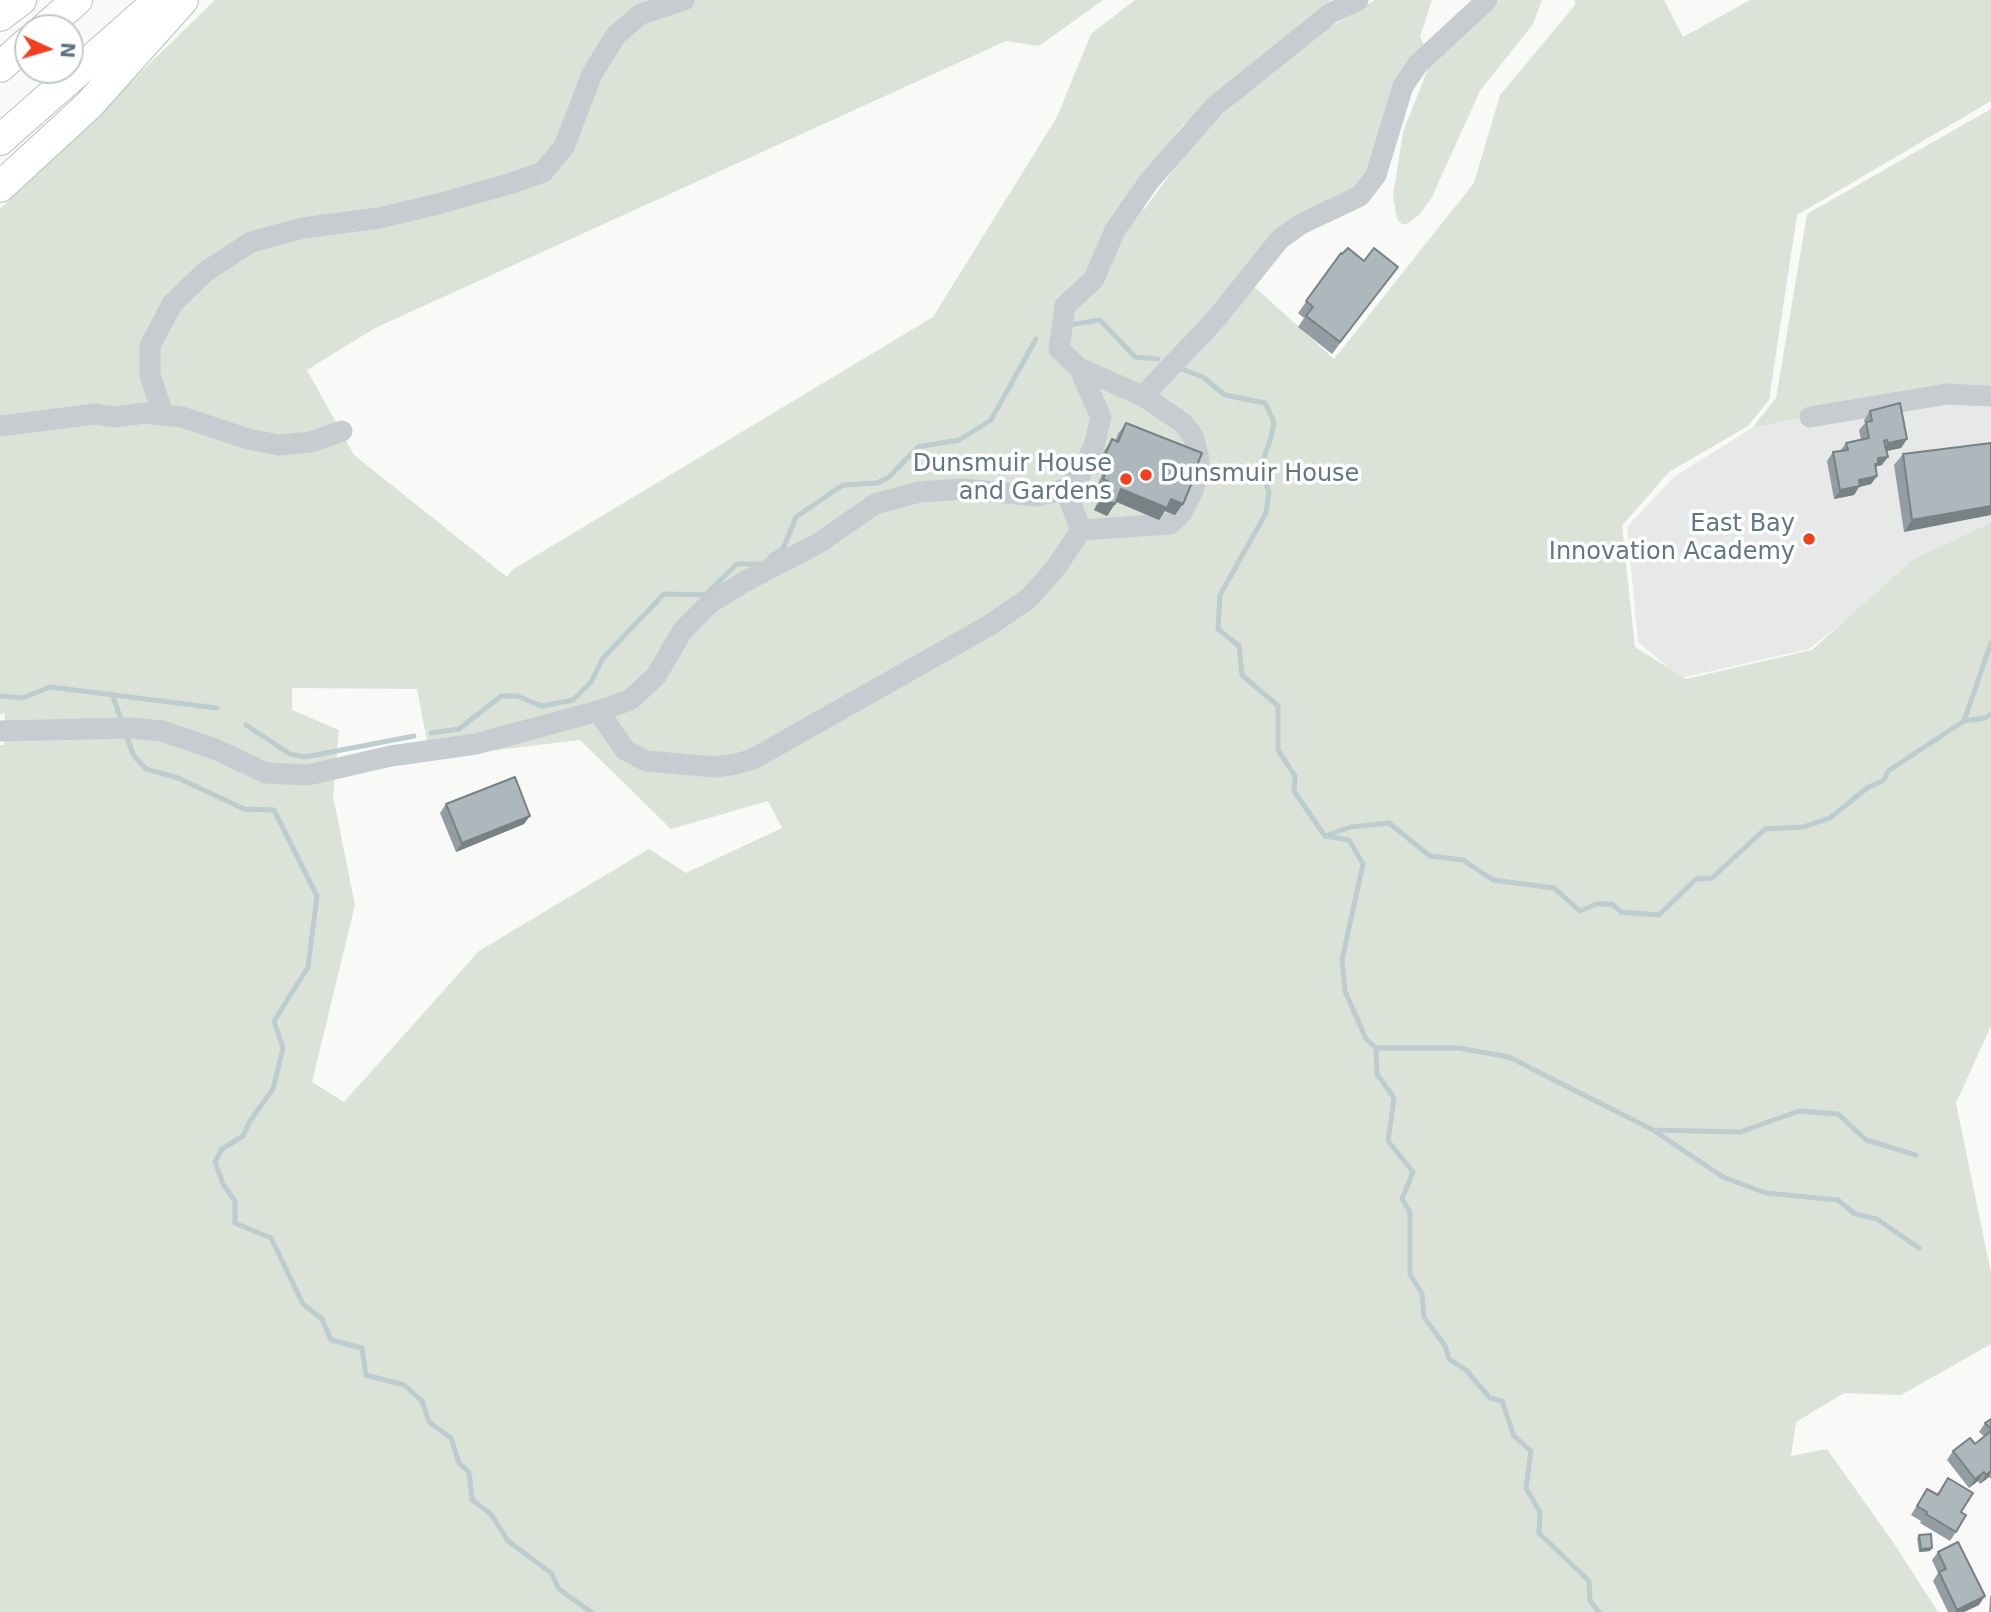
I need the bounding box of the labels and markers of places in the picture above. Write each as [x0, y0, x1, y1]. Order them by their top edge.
place label: Dunsmuir House and Gardens [913, 451, 1112, 507]
place label: Dunsmuir House [1160, 461, 1359, 489]
marker: Dunsmuir House [1138, 467, 1154, 483]
marker: Dunsmuir House and Gardens [1118, 471, 1134, 487]
place label: East Bay Innovation Academy [1549, 511, 1795, 567]
marker: East Bay Innovation Academy [1801, 531, 1817, 547]

